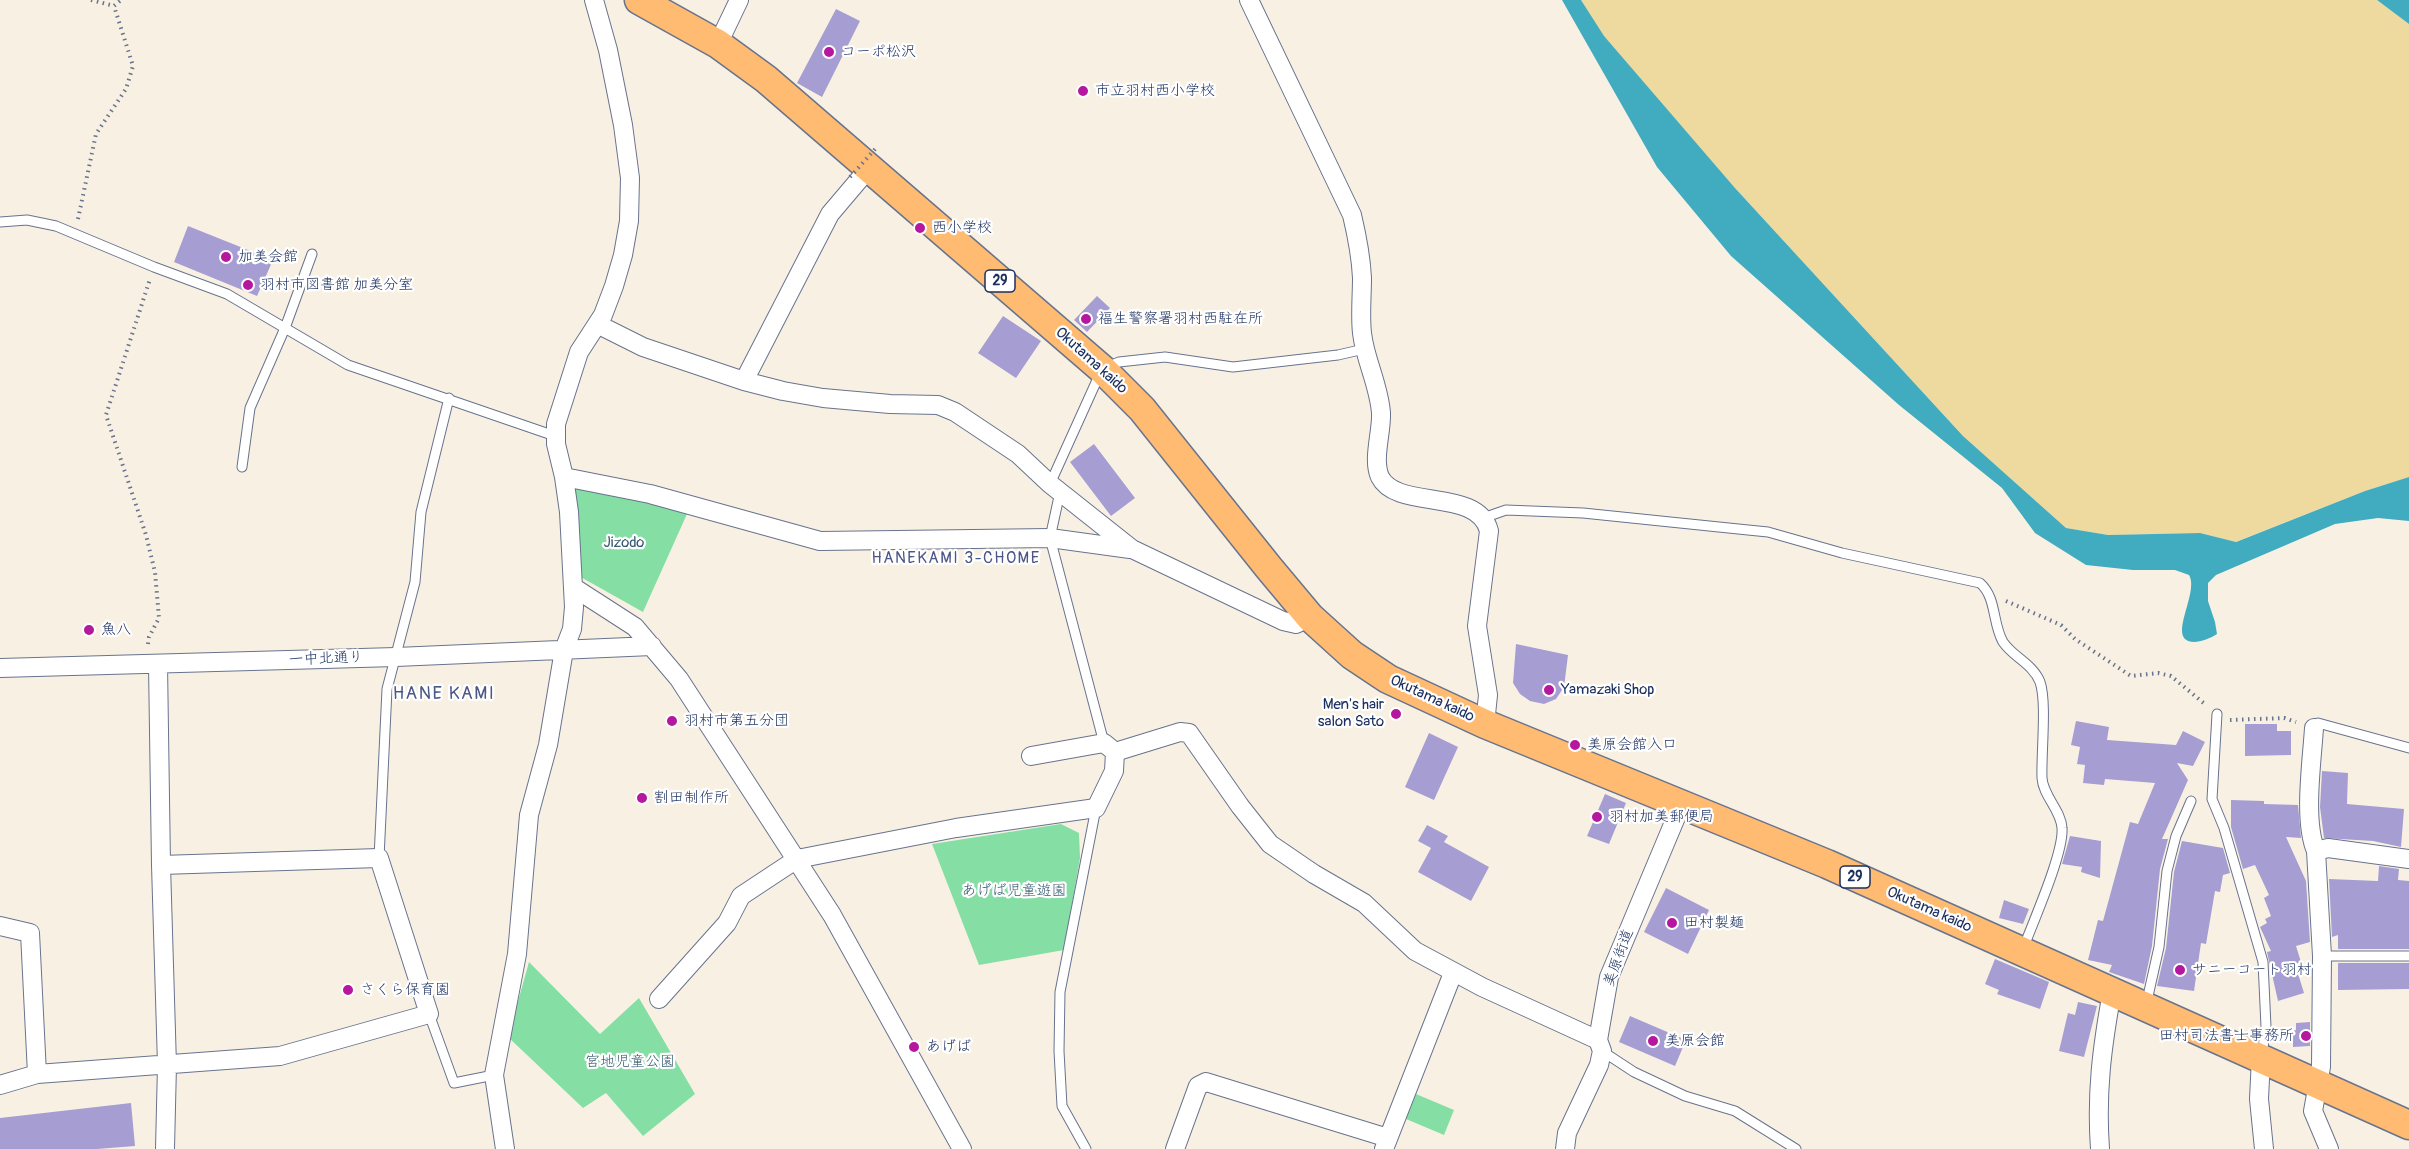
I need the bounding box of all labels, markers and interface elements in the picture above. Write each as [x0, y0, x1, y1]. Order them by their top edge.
place label: コーポ松沢 [841, 43, 916, 61]
marker: コーポ松沢 [822, 45, 836, 59]
place label: 市立羽村西小学校 [1095, 82, 1215, 100]
marker: 市立羽村西小学校 [1076, 84, 1090, 98]
place label: 西小学校 [932, 219, 992, 237]
marker: 西小学校 [913, 221, 927, 235]
place label: 加美会館 [238, 248, 298, 266]
marker: 加美会館 [219, 250, 233, 264]
road number: 29 [985, 270, 1015, 292]
place label: 羽村市図書館 加美分室 [260, 276, 413, 294]
marker: 羽村市図書館 加美分室 [241, 278, 255, 292]
place label: 福生警察署羽村西駐在所 [1098, 310, 1263, 328]
marker: 福生警察署羽村西駐在所 [1079, 312, 1093, 326]
street label: Okutama kaido [1051, 324, 1131, 398]
park label: Jizodo [604, 534, 644, 552]
district label: HANEKAMI 3-CHOME [872, 549, 1040, 569]
place label: 魚八 [101, 621, 131, 639]
marker: 魚八 [82, 623, 96, 637]
street label: 一中北通り [288, 649, 364, 669]
street label: Okutama kaido [1387, 672, 1477, 726]
place label: Yamazaki Shop [1561, 681, 1654, 699]
district label: HANE KAMI [393, 683, 495, 705]
marker: Yamazaki Shop [1542, 683, 1556, 697]
place label: Men's hair salon Sato [1318, 696, 1384, 731]
marker: Men's hair salon Sato [1389, 707, 1403, 721]
place label: 羽村市第五分団 [684, 712, 789, 730]
marker: 羽村市第五分団 [665, 714, 679, 728]
place label: 美原会館入口 [1587, 736, 1677, 754]
marker: 美原会館入口 [1568, 738, 1582, 752]
place label: 割田制作所 [654, 789, 729, 807]
marker: 割田制作所 [635, 791, 649, 805]
place label: 羽村加美郵便局 [1609, 808, 1714, 826]
marker: 羽村加美郵便局 [1590, 810, 1604, 824]
road number: 29 [1840, 866, 1870, 888]
park label: あげば児童遊園 [962, 882, 1066, 900]
street label: Okutama kaido [1884, 883, 1974, 937]
place label: 田村製麺 [1684, 914, 1744, 932]
marker: 田村製麺 [1665, 916, 1679, 930]
street label: 美原街道 [1600, 927, 1638, 989]
place label: サニーコート羽村 [2192, 961, 2312, 979]
marker: サニーコート羽村 [2173, 963, 2187, 977]
place label: さくら保育園 [360, 981, 450, 999]
marker: さくら保育園 [341, 983, 355, 997]
place label: 田村司法書士事務所 [2159, 1027, 2294, 1045]
marker: 田村司法書士事務所 [2299, 1029, 2313, 1043]
place label: 美原会館 [1665, 1032, 1725, 1050]
marker: 美原会館 [1646, 1034, 1660, 1048]
place label: あげば [926, 1038, 971, 1056]
marker: あげば [907, 1040, 921, 1054]
park label: 宮地児童公園 [585, 1053, 675, 1071]

